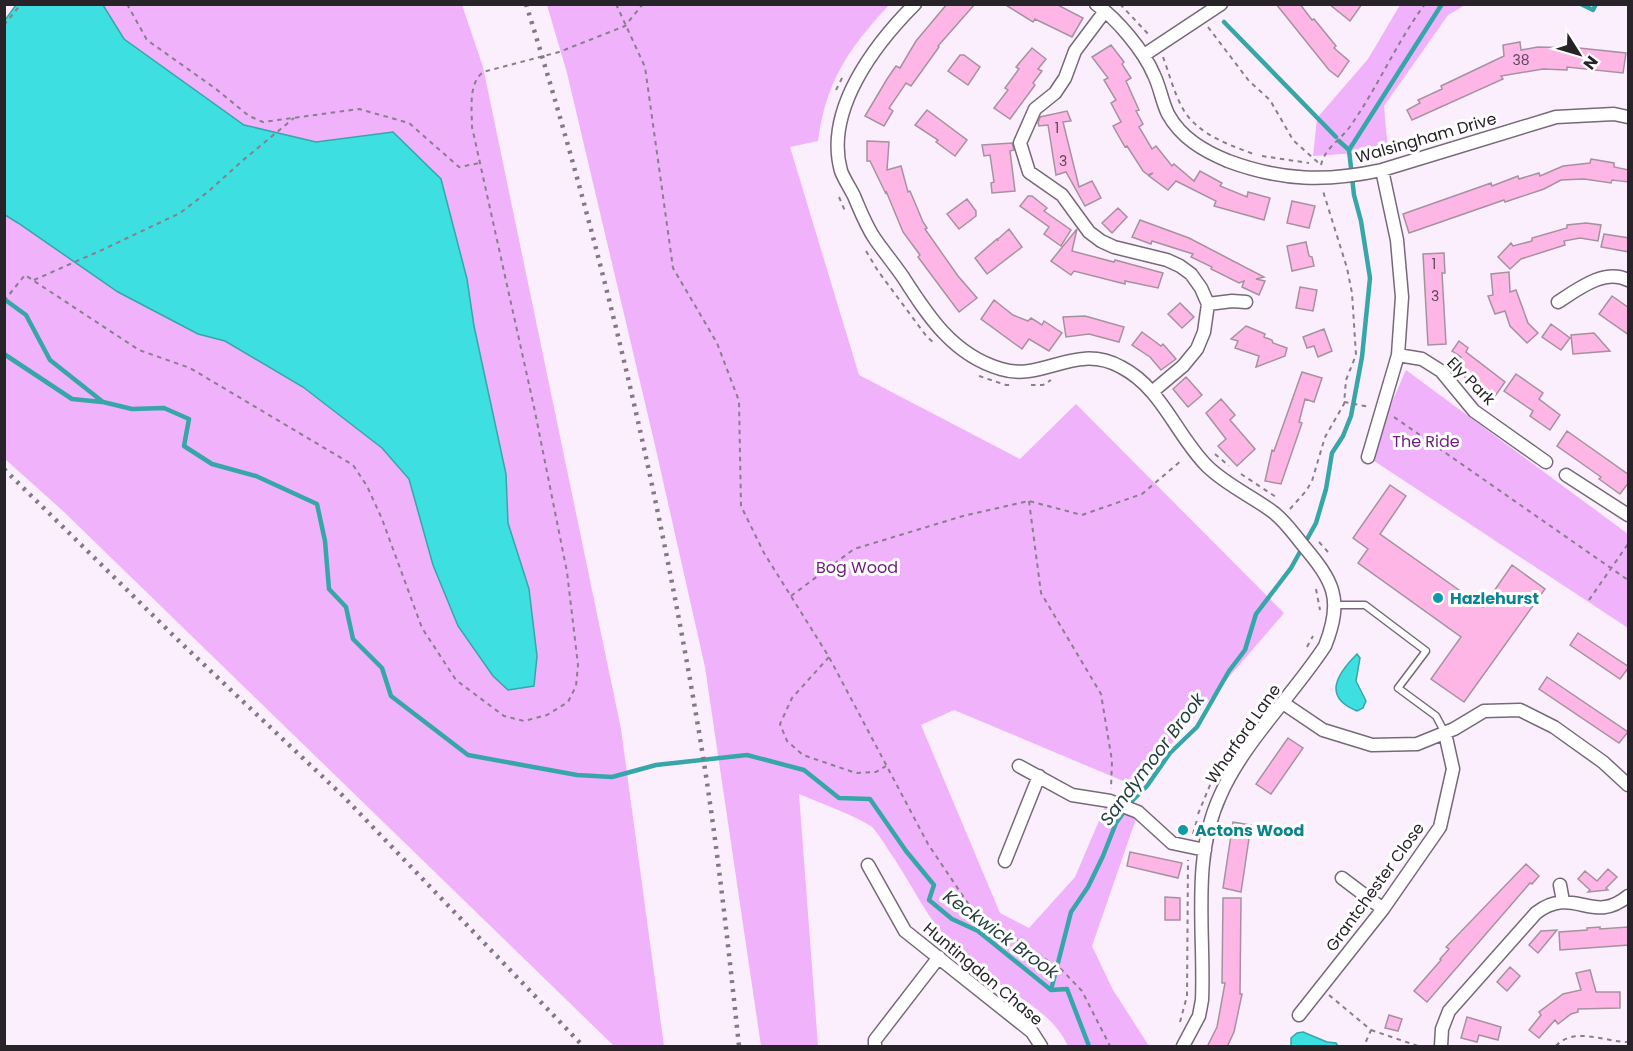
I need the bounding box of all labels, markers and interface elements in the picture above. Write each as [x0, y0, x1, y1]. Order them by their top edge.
north arrow [1549, 24, 1609, 84]
house number: 38 [1512, 50, 1530, 70]
text: N [1578, 51, 1603, 74]
street label: Walsingham Drive [1353, 107, 1499, 169]
house number: 1 [1055, 118, 1059, 138]
house number: 3 [1059, 151, 1067, 171]
house number: 1 [1432, 254, 1436, 274]
house number: 3 [1431, 286, 1439, 306]
street label: Ely Park [1442, 352, 1501, 411]
park label: The Ride [1392, 430, 1460, 453]
park label: Bog Wood [816, 556, 898, 579]
place label: Hazlehurst [1450, 587, 1539, 610]
marker: Hazlehurst [1431, 591, 1445, 605]
street label: Wharford Lane [1200, 679, 1286, 789]
water label: Sandymoor Brook [1094, 687, 1211, 830]
street label: Grantchester Close [1320, 818, 1430, 956]
place label: Actons Wood [1195, 819, 1304, 842]
marker: Actons Wood [1176, 823, 1190, 837]
water label: Keckwick Brook [938, 884, 1064, 985]
street label: Huntingdon Chase [918, 917, 1048, 1031]

